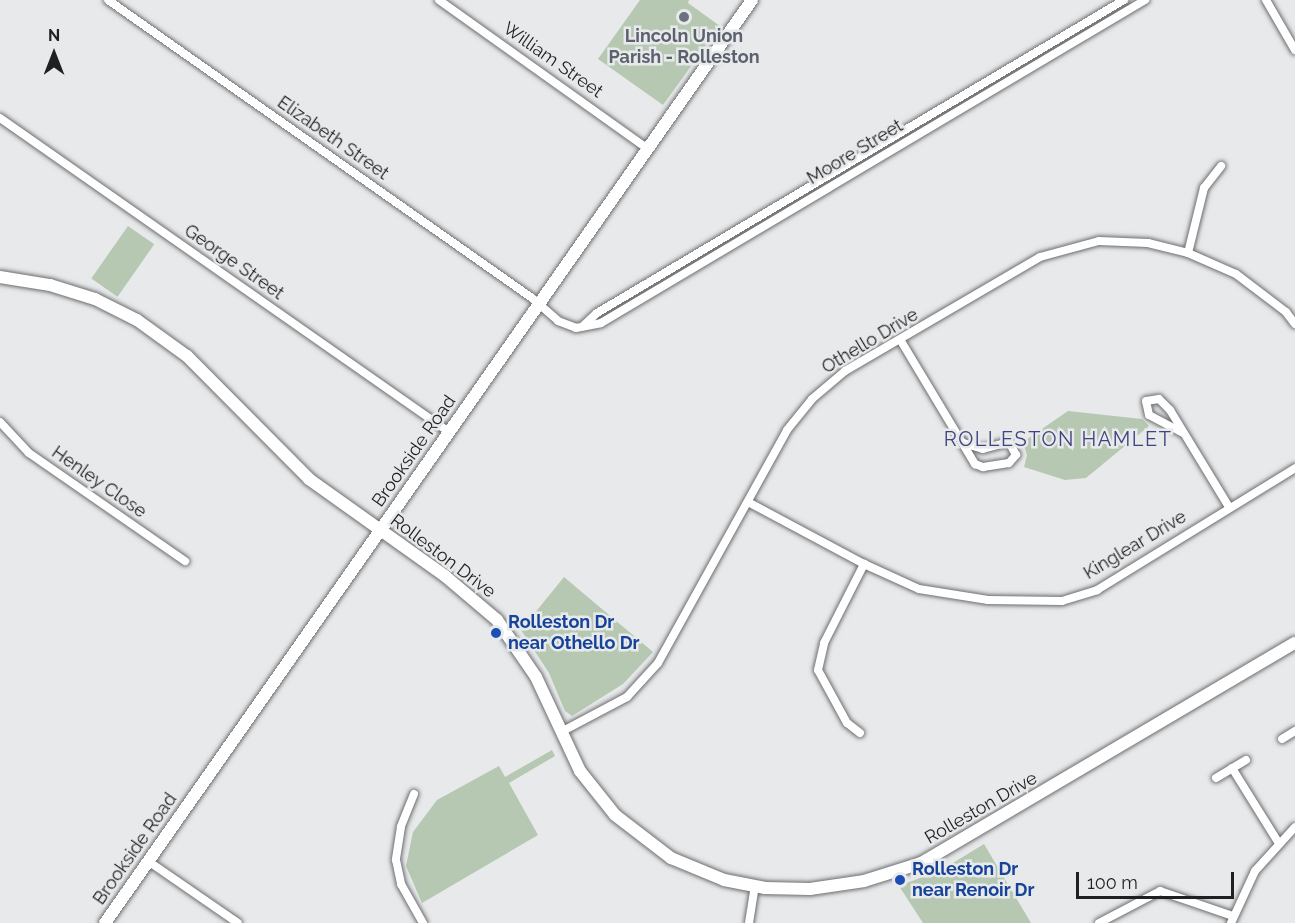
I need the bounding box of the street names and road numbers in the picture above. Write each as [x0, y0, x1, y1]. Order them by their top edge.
street label: William Street [499, 18, 607, 102]
street label: Elizabeth Street [273, 92, 393, 184]
street label: Moore Street [803, 115, 907, 189]
street label: George Street [180, 220, 288, 304]
street label: Othello Drive [818, 304, 922, 378]
street label: Brookside Road [368, 391, 460, 511]
street label: Henley Close [47, 441, 151, 523]
street label: Kinglear Drive [1080, 506, 1190, 584]
street label: Rolleston Drive [386, 510, 500, 602]
street label: Rolleston Drive [921, 767, 1041, 849]
street label: Brookside Road [89, 789, 181, 909]

